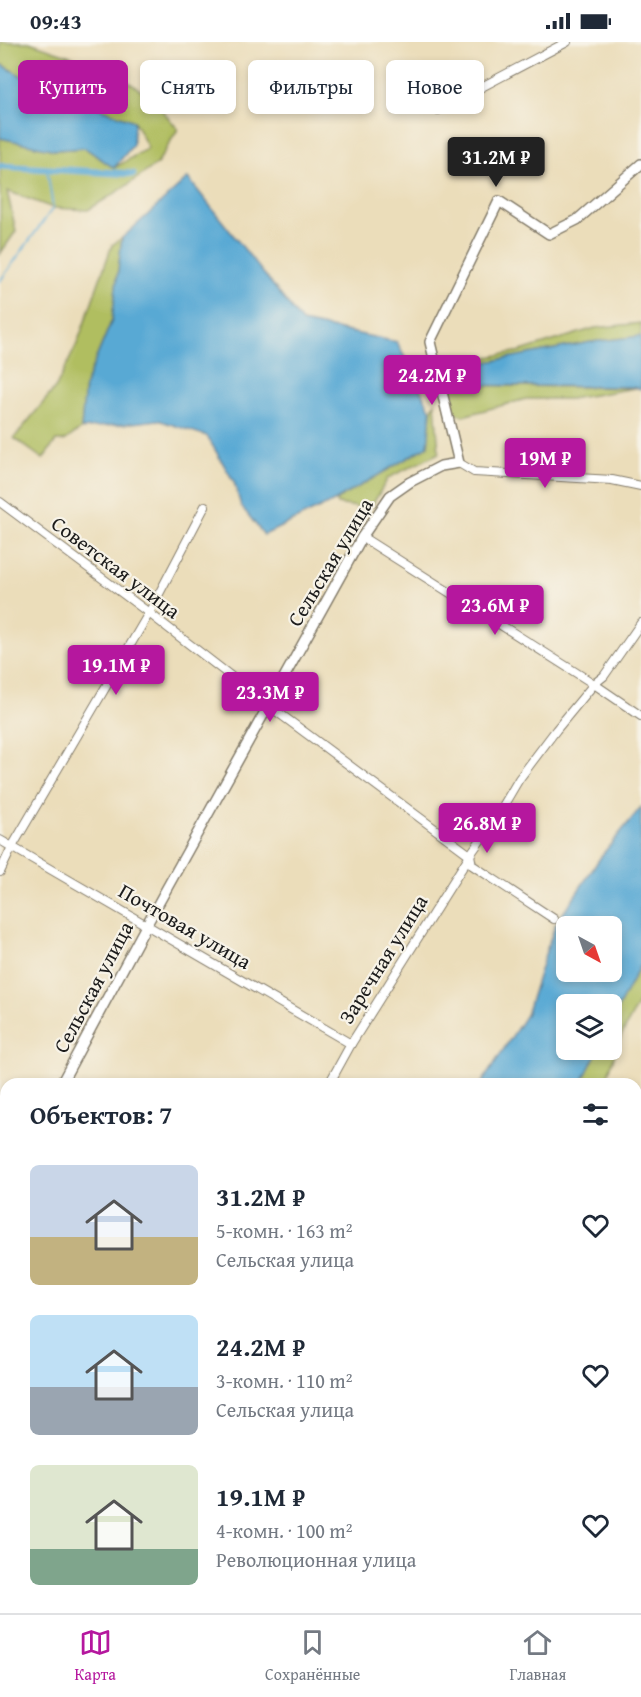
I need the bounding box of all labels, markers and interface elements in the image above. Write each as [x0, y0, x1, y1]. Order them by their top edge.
text: 09:43 [30, 5, 82, 37]
chip: Купить [18, 60, 128, 114]
chip: Снять [140, 60, 236, 114]
chip: Фильтры [248, 60, 374, 114]
chip: Новое [386, 60, 484, 114]
pin: 31.2M ₽ [441, 137, 551, 188]
text: 31.2M ₽ [462, 142, 530, 171]
pin: 24.2M ₽ [377, 355, 487, 406]
text: 24.2M ₽ [398, 360, 466, 389]
pin: 19M ₽ [503, 438, 587, 489]
text: 19M ₽ [519, 443, 571, 472]
street label: Сельская улица [279, 492, 381, 632]
street label: Советская улица [45, 508, 187, 626]
pin: 23.6M ₽ [440, 585, 550, 636]
text: 23.6M ₽ [461, 590, 529, 619]
pin: 19.1M ₽ [61, 645, 171, 696]
text: 19.1M ₽ [82, 650, 150, 679]
pin: 23.3M ₽ [215, 672, 325, 723]
text: 23.3M ₽ [236, 677, 304, 706]
pin: 26.8M ₽ [432, 803, 542, 854]
text: 26.8M ₽ [453, 808, 521, 837]
street label: Почтовая улица [113, 875, 257, 977]
street label: Заречная улица [331, 888, 435, 1030]
street label: Сельская улица [45, 916, 141, 1058]
north arrow [556, 916, 622, 982]
map controls [556, 916, 622, 1060]
button: layers [556, 994, 622, 1060]
text: Объектов: 7 [30, 1095, 173, 1134]
icon: filters [579, 1098, 612, 1131]
text: 31.2M ₽ [216, 1177, 305, 1216]
icon: home [78, 1189, 150, 1261]
icon: heart [579, 1209, 612, 1242]
text: 5-комн. · 163 m² [216, 1216, 352, 1245]
text: Сельская улица [216, 1245, 354, 1274]
text: 24.2M ₽ [216, 1327, 305, 1366]
icon: home [78, 1339, 150, 1411]
icon: heart [579, 1359, 612, 1392]
text: 3-комн. · 110 m² [216, 1366, 352, 1395]
text: Сельская улица [216, 1395, 354, 1424]
text: 19.1M ₽ [216, 1477, 305, 1516]
icon: home [78, 1489, 150, 1561]
icon: heart [579, 1509, 612, 1542]
text: 4-комн. · 100 m² [216, 1516, 352, 1545]
text: Революционная улица [216, 1545, 416, 1574]
tab: Карта [75, 1626, 116, 1686]
tab: Сохранённые [265, 1626, 360, 1686]
tab: Главная [509, 1626, 566, 1686]

